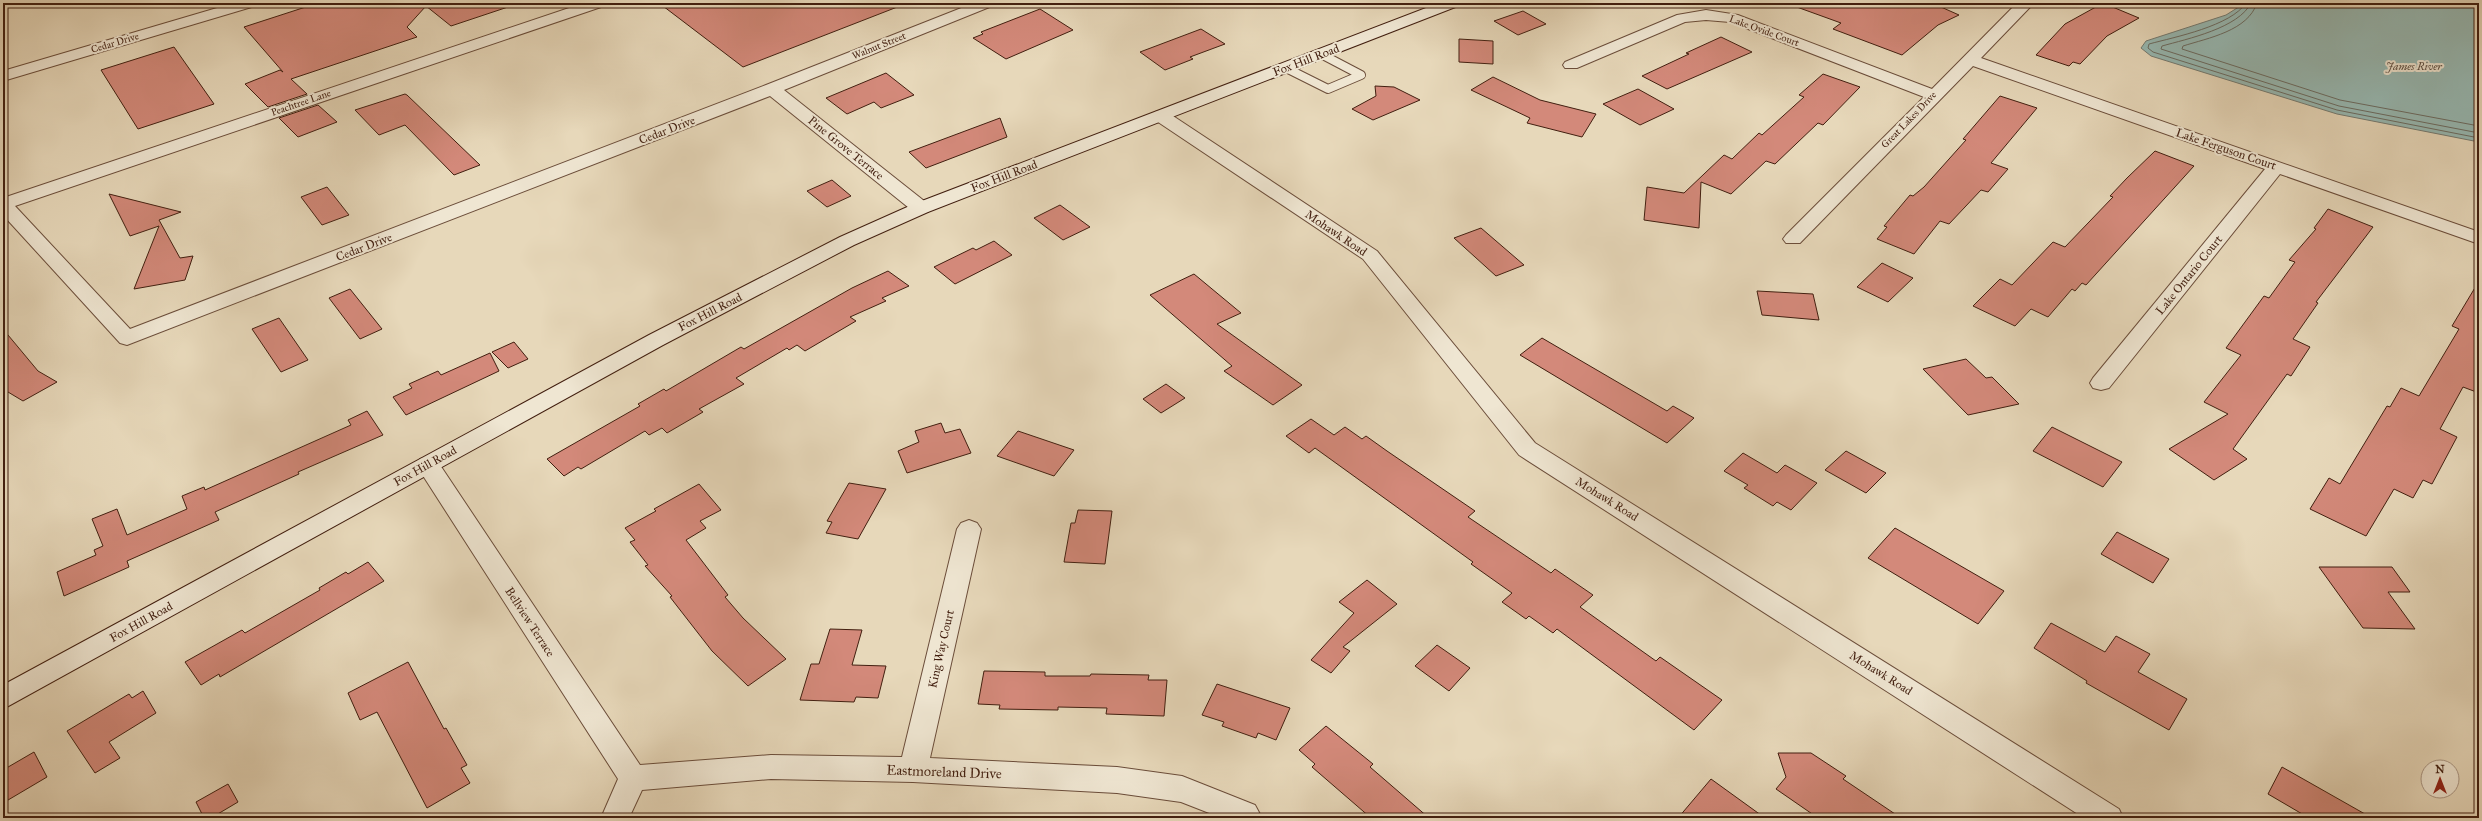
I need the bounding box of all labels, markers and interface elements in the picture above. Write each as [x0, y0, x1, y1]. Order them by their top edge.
street label: Lake Ovide Court [1727, 13, 1801, 49]
street label: Cedar Drive [90, 30, 140, 56]
street label: Walnut Street [850, 30, 908, 62]
street label: Fox Hill Road [1271, 41, 1341, 79]
water label: James River [2385, 60, 2443, 73]
street label: Peachtree Lane [269, 87, 333, 119]
street label: Great Lakes Drive [1879, 89, 1939, 151]
street label: Cedar Drive [637, 113, 697, 147]
street label: Pine Grove Terrace [805, 113, 887, 183]
street label: Lake Ferguson Court [2174, 125, 2279, 174]
street label: Fox Hill Road [969, 157, 1039, 195]
street label: Mohawk Road [1302, 207, 1370, 259]
street label: Cedar Drive [334, 230, 394, 264]
street label: Lake Ontario Court [2153, 232, 2226, 317]
street label: Fox Hill Road [676, 290, 744, 334]
street label: Fox Hill Road [391, 443, 459, 489]
street label: Mohawk Road [1573, 474, 1641, 524]
street label: Bellview Terrace [502, 585, 558, 659]
street label: Fox Hill Road [107, 599, 175, 645]
street label: King Way Court [925, 608, 958, 690]
street label: Mohawk Road [1847, 648, 1915, 698]
north arrow [2420, 759, 2460, 799]
street label: Eastmoreland Drive [886, 761, 1002, 783]
text: N [2435, 763, 2445, 776]

